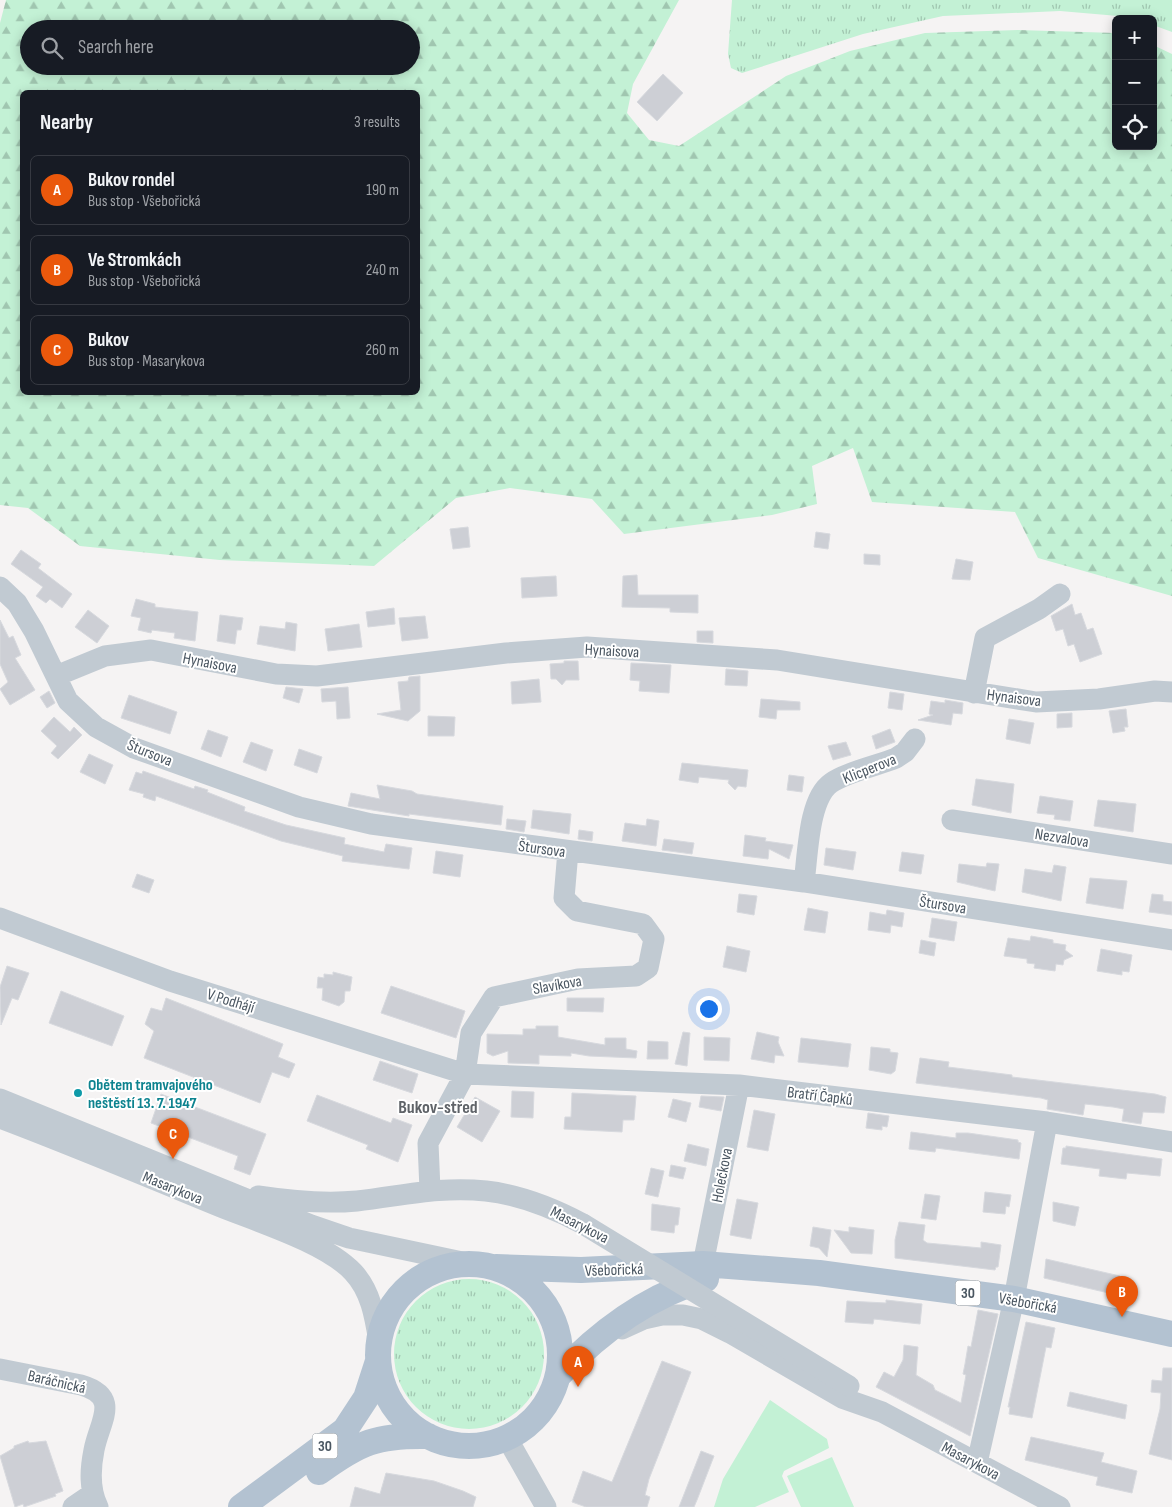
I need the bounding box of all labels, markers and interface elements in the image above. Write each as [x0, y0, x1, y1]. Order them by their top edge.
map controls [1112, 15, 1157, 150]
button: + [1112, 15, 1157, 60]
search box [20, 20, 420, 75]
icon: search [38, 34, 66, 62]
text: Search here [78, 36, 154, 59]
button: − [1112, 60, 1157, 105]
button: locate [1112, 105, 1157, 150]
text: Nearby [40, 110, 93, 135]
text: 3 results [354, 113, 400, 132]
text: Bukov rondel [88, 169, 175, 192]
text: A [53, 181, 61, 200]
text: 190 m [366, 181, 399, 200]
text: Bus stop · Všebořická [88, 192, 201, 211]
text: Ve Stromkách [88, 249, 181, 272]
text: B [53, 261, 61, 280]
text: 240 m [366, 261, 399, 280]
text: Bus stop · Všebořická [88, 272, 201, 291]
text: Bukov [88, 329, 129, 352]
text: C [53, 341, 61, 360]
text: 260 m [365, 341, 399, 360]
text: Bus stop · Masarykova [88, 352, 205, 371]
street label: Hynaisova [584, 641, 640, 662]
street label: Hynaisova [181, 649, 238, 678]
street label: Hynaisova [986, 686, 1042, 711]
street label: Štursova [124, 736, 175, 771]
street label: Klicperova [840, 750, 899, 789]
street label: Nezvalova [1034, 825, 1090, 852]
street label: Štursova [517, 837, 566, 862]
street label: Štursova [918, 892, 968, 919]
street label: Slavíkova [531, 972, 583, 999]
street label: V Podhájí [205, 985, 257, 1018]
your location [696, 996, 722, 1022]
place label: Obětem tramvajového neštěstí 13. 7. 1947 [88, 1076, 213, 1113]
street label: Bratří Čapků [786, 1083, 854, 1110]
marker: Obětem tramvajového neštěstí 13. 7. 1947 [72, 1087, 84, 1099]
district label: Bukov-střed [398, 1097, 478, 1118]
pin: C [157, 1118, 189, 1159]
street label: Holečkova [708, 1146, 737, 1204]
street label: Masarykova [140, 1168, 205, 1209]
street label: Masarykova [547, 1203, 612, 1248]
street label: Všebořická [584, 1260, 644, 1281]
pin: B [1106, 1276, 1138, 1317]
road number: 30 [956, 1280, 980, 1306]
street label: Všebořická [997, 1289, 1058, 1318]
pin: A [562, 1346, 594, 1387]
street label: Baráčnická [26, 1367, 87, 1398]
road number: 30 [312, 1434, 338, 1458]
street label: Masarykova [938, 1438, 1003, 1484]

